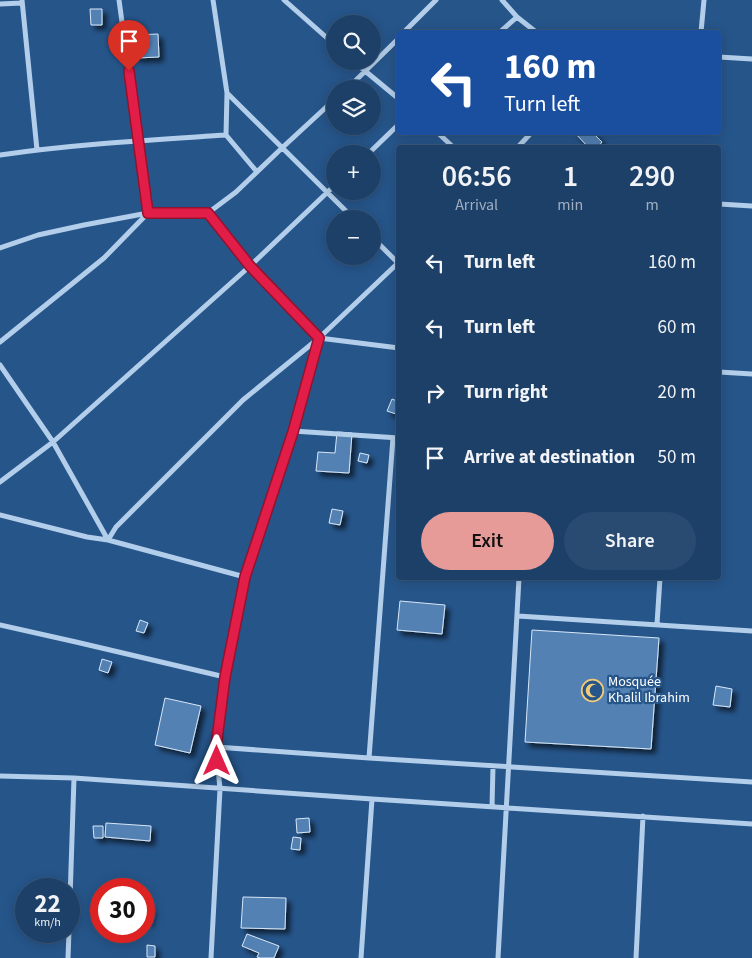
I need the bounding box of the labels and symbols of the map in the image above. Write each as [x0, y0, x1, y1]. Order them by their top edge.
pin [108, 20, 150, 71]
place label: Mosquée Khalil Ibrahim [608, 672, 690, 708]
mosque icon: Mosquée Khalil Ibrahim [580, 678, 604, 702]
position arrow [190, 734, 242, 786]
speed limit sign: 30 [90, 878, 155, 943]

